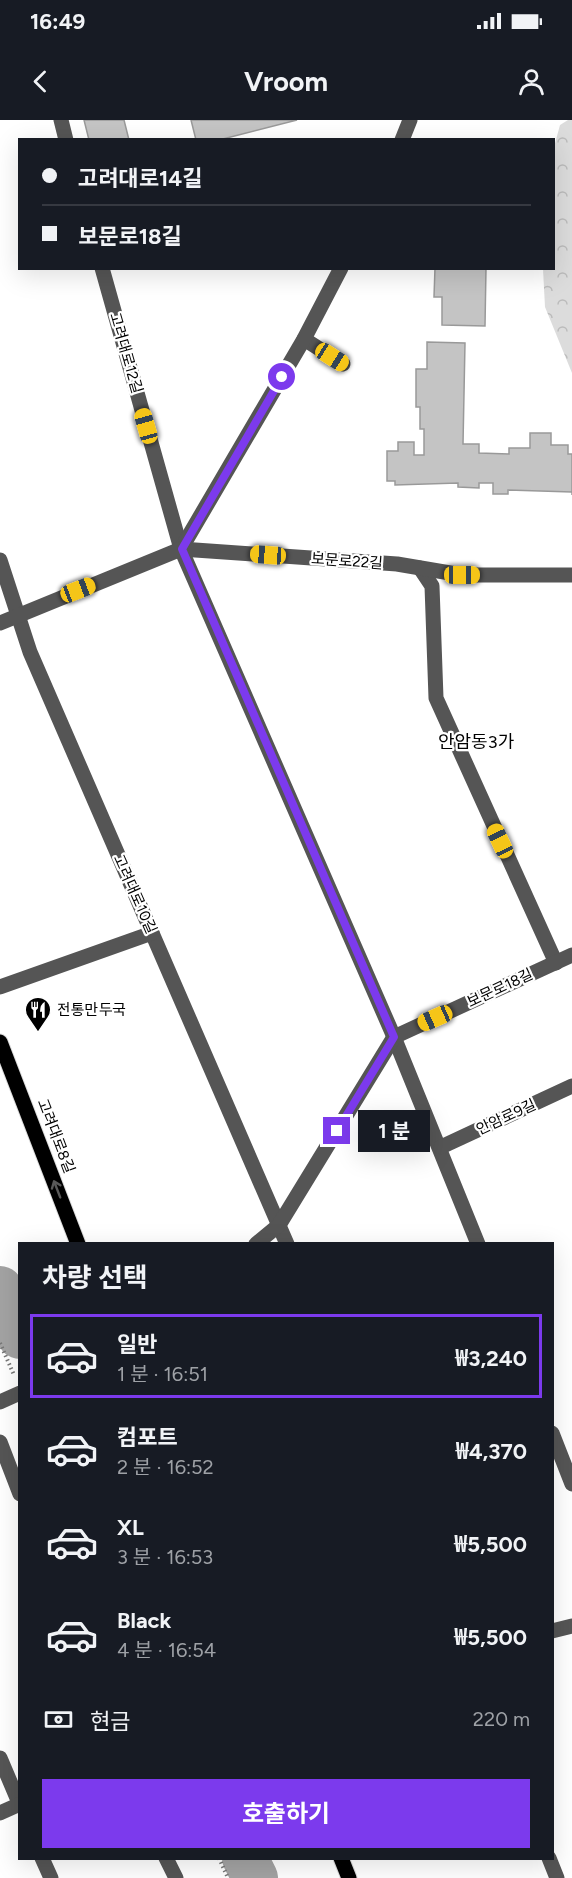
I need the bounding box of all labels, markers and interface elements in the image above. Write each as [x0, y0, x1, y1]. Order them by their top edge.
text: 16:49 [30, 8, 85, 35]
icon: back [24, 65, 57, 98]
text: Vroom [244, 65, 328, 98]
icon: person [515, 65, 548, 98]
text: 고려대로14길 [78, 165, 202, 192]
text: 보문로18길 [78, 223, 182, 250]
street label: 고려대로12길 [106, 310, 146, 396]
car [312, 340, 352, 374]
route start [268, 363, 295, 390]
car [132, 406, 160, 446]
car [249, 545, 287, 565]
street label: 보문로22길 [310, 550, 384, 572]
car [444, 566, 480, 584]
car [58, 575, 98, 605]
district label: 안암동3가 [438, 731, 514, 753]
car [484, 821, 516, 861]
street label: 고려대로10길 [110, 852, 160, 936]
street label: 보문로18길 [464, 965, 536, 1011]
restaurant icon: 전통만두국 [23, 995, 53, 1033]
place label: 전통만두국 [57, 1001, 126, 1019]
car [415, 1002, 455, 1034]
street label: 안암로9길 [473, 1095, 539, 1139]
street label: 고려대로8길 [34, 1096, 78, 1176]
callout: 1 분 [358, 1110, 430, 1152]
route end [323, 1117, 350, 1144]
text: 1 분 [378, 1119, 410, 1143]
one-way arrow [51, 1180, 62, 1199]
text: 차량 선택 [42, 1261, 148, 1294]
icon: car [45, 1329, 99, 1383]
text: 일반 [117, 1331, 157, 1358]
text: ₩3,240 [455, 1345, 527, 1372]
text: 1 분 · 16:51 [117, 1362, 208, 1386]
icon: car [45, 1422, 99, 1476]
text: 컴포트 [117, 1424, 178, 1451]
text: ₩4,370 [456, 1438, 527, 1465]
text: 2 분 · 16:52 [117, 1455, 214, 1479]
text: XL [117, 1514, 144, 1541]
icon: car [45, 1515, 99, 1569]
text: ₩5,500 [454, 1531, 527, 1558]
text: 3 분 · 16:53 [117, 1545, 213, 1569]
text: Black [117, 1607, 171, 1634]
icon: car [45, 1608, 99, 1662]
text: ₩5,500 [454, 1624, 527, 1651]
text: 4 분 · 16:54 [117, 1638, 216, 1662]
icon: cash [42, 1703, 75, 1736]
text: 220 m [473, 1707, 530, 1731]
text: 현금 [90, 1708, 130, 1735]
button: 호출하기 [42, 1779, 530, 1848]

